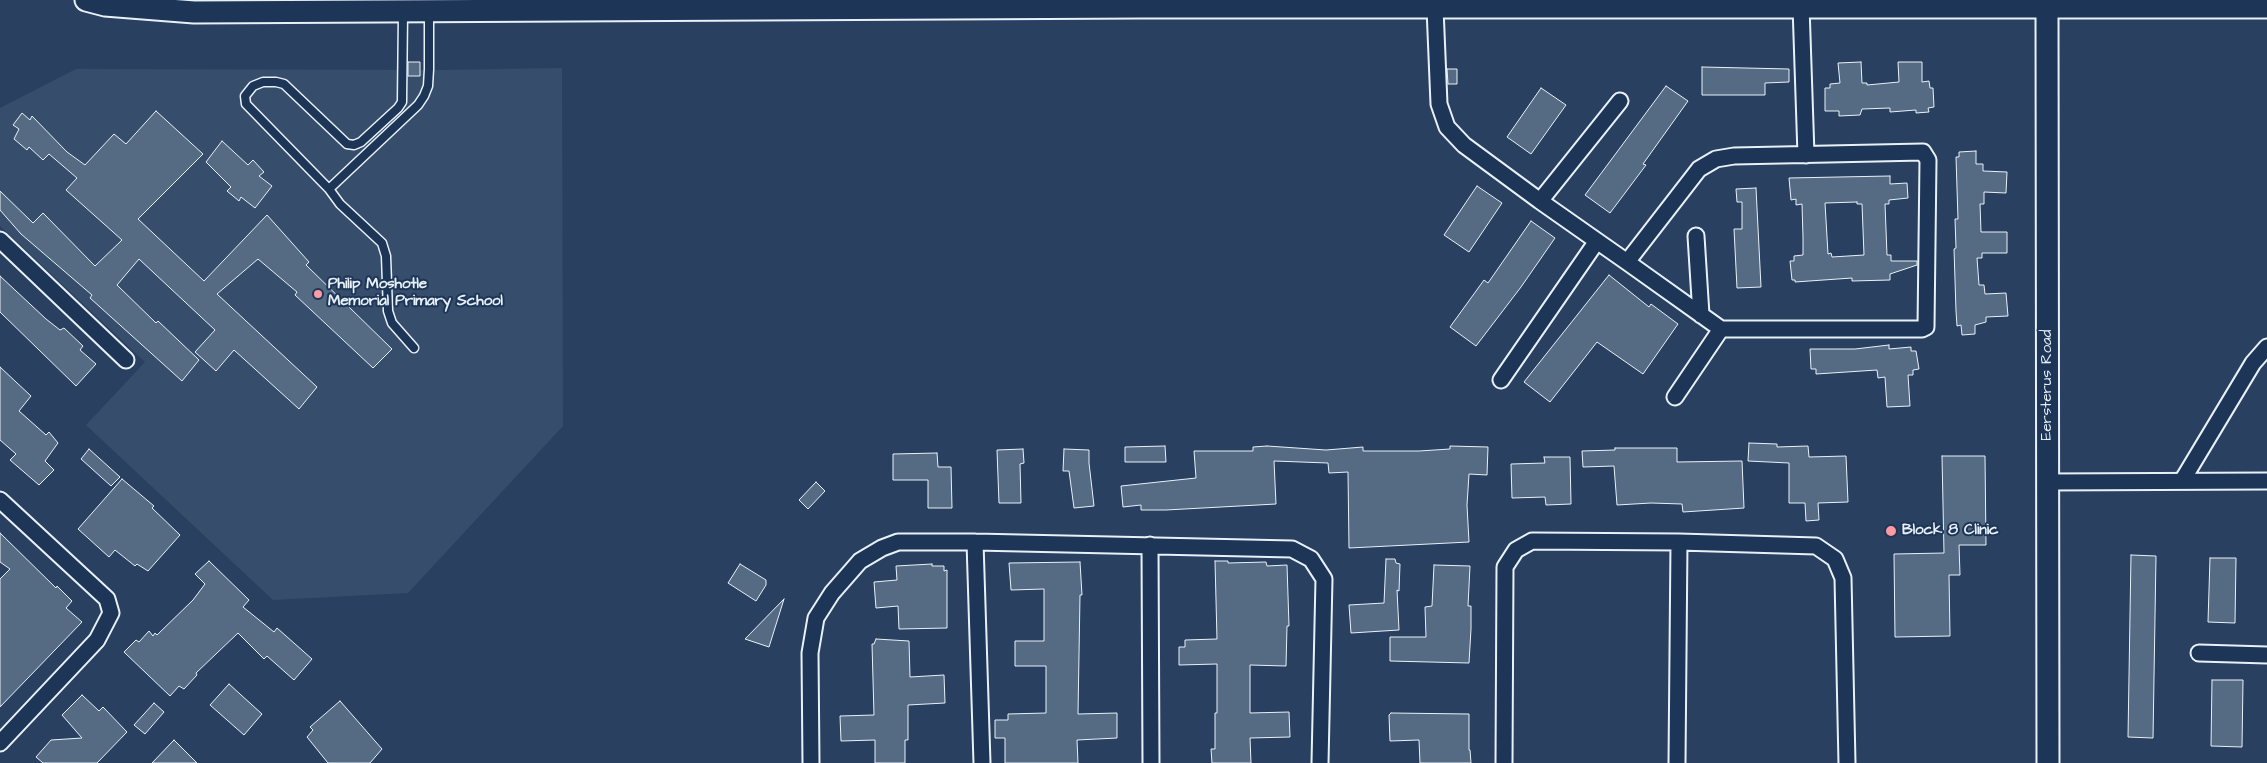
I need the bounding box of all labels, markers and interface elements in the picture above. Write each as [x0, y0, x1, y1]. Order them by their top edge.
place label: Philip Moshotle Memorial Primary School [328, 276, 503, 311]
marker: Philip Moshotle Memorial Primary School [312, 288, 324, 300]
street label: Eersterus Road [2039, 330, 2057, 440]
place label: Block 8 Clinic [1902, 522, 1998, 540]
marker: Block 8 Clinic [1884, 524, 1898, 538]

